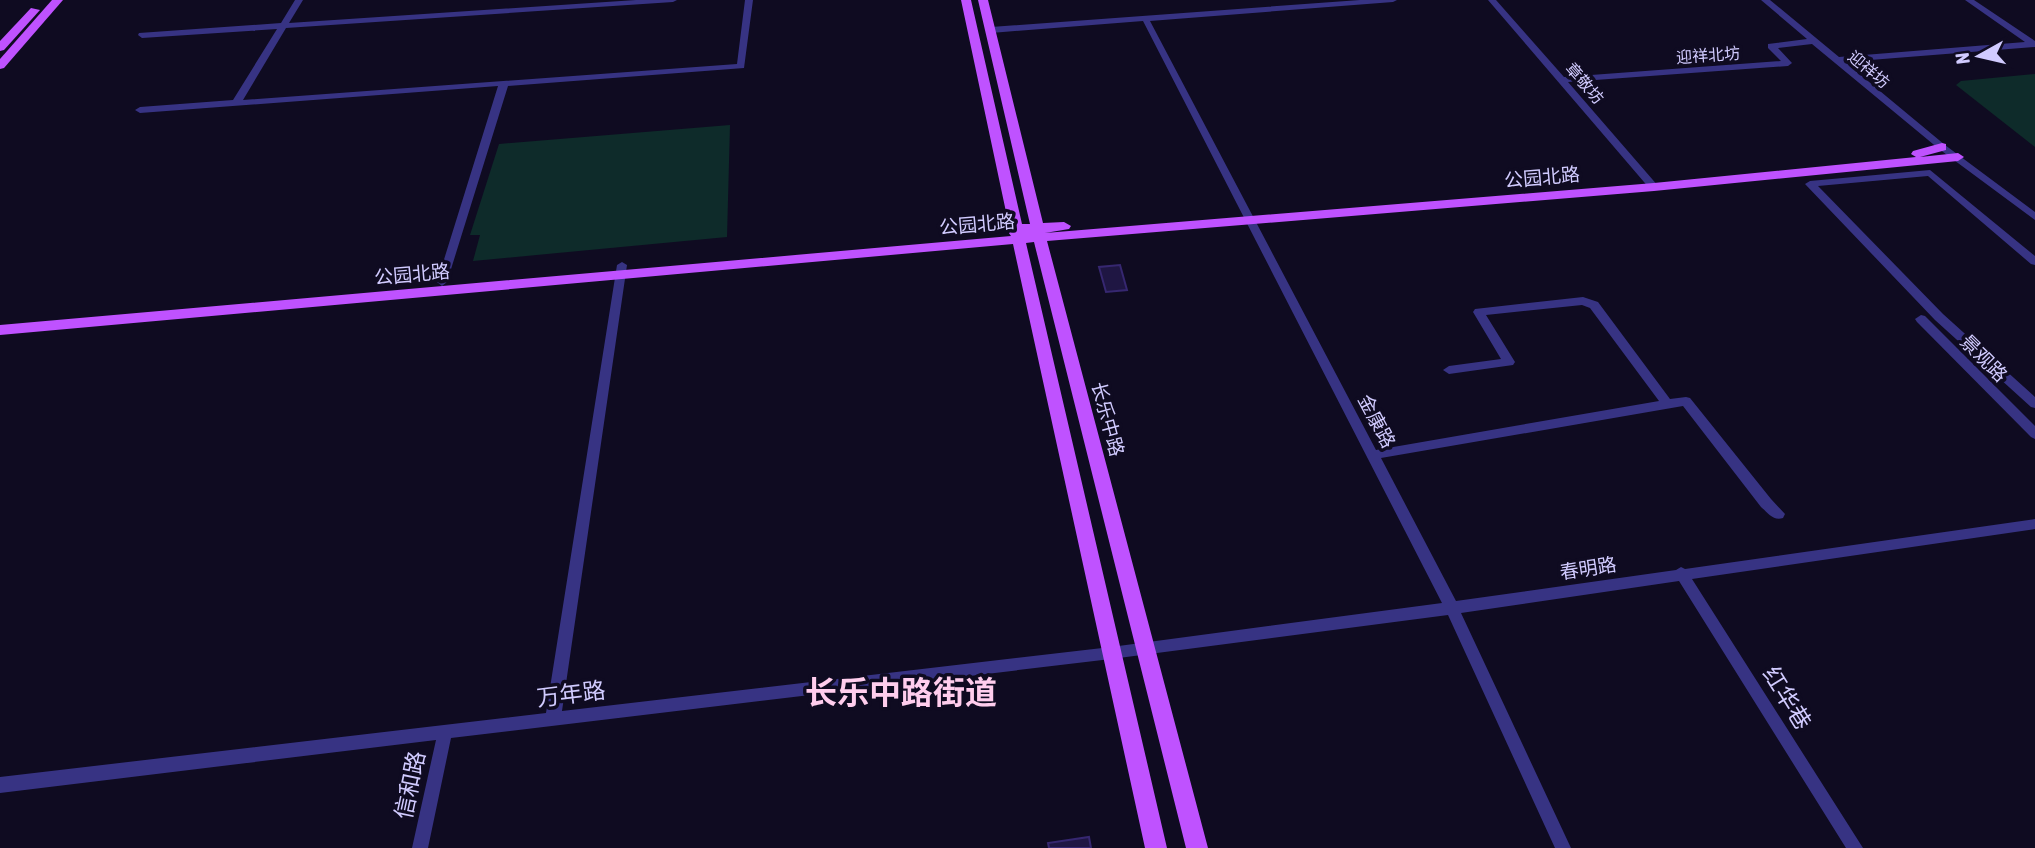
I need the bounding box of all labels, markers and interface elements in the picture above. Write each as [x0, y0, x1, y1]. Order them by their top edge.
north arrow [1944, 21, 2014, 91]
street label: 迎祥北坊 [1675, 44, 1741, 66]
street label: 迎祥坊 [1845, 47, 1893, 91]
text: N [1950, 51, 1974, 65]
street label: 章敬坊 [1562, 59, 1608, 107]
street label: 公园北路 [1503, 163, 1581, 191]
street label: 公园北路 [938, 210, 1016, 238]
street label: 公园北路 [373, 260, 451, 288]
street label: 景观路 [1956, 330, 2012, 386]
street label: 长乐中路 [1088, 379, 1128, 459]
street label: 金康路 [1354, 391, 1400, 451]
street label: 春明路 [1558, 553, 1618, 583]
street label: 红华巷 [1758, 662, 1816, 734]
district label: 长乐中路街道 [805, 674, 997, 711]
street label: 万年路 [535, 677, 607, 711]
street label: 信和路 [390, 749, 430, 821]

